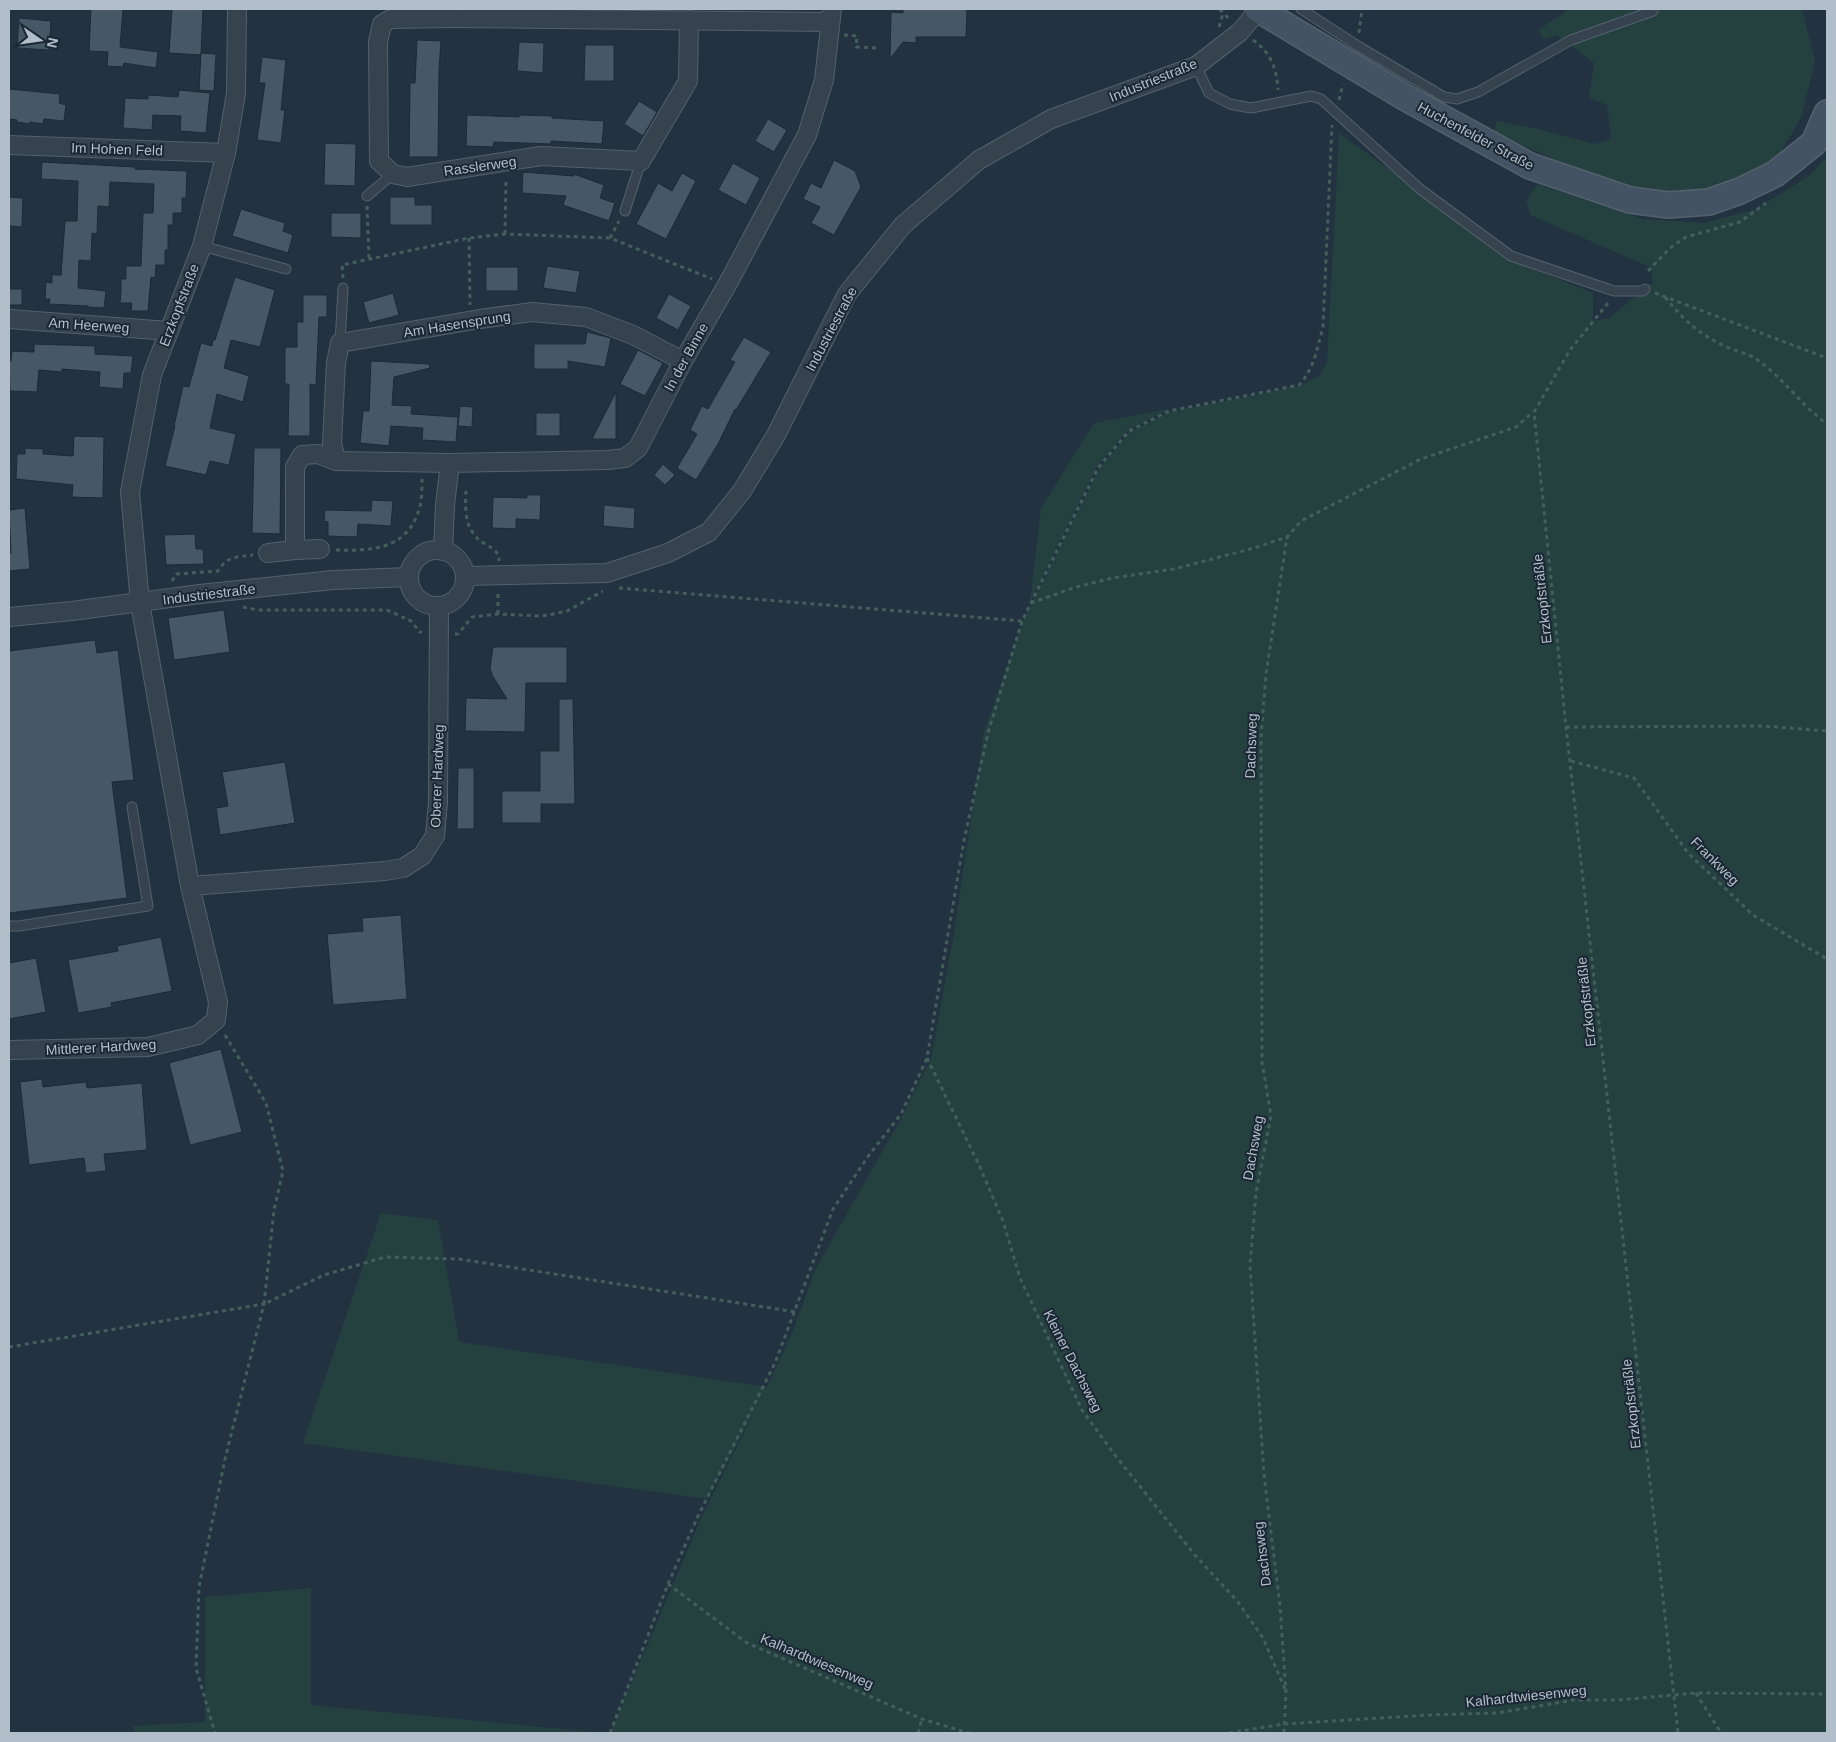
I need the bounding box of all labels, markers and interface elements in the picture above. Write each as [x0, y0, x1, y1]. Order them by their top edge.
north arrow [15, 15, 65, 65]
text: N [44, 36, 62, 50]
street label: Industriestraße [1107, 55, 1199, 105]
street label: Huchenfelder Straße [1415, 99, 1537, 173]
street label: Im Hohen Feld [71, 139, 163, 159]
street label: Rasslerweg [443, 153, 517, 179]
street label: Erzkopfstraße [156, 261, 202, 349]
street label: Industriestraße [802, 284, 860, 374]
street label: Am Hasensprung [402, 308, 512, 340]
street label: Am Heerweg [48, 314, 130, 336]
street label: In der Binne [661, 320, 711, 394]
street label: Erzkopfsträßle [1529, 553, 1555, 645]
street label: Industriestraße [162, 580, 257, 608]
street label: Dachsweg [1242, 713, 1260, 779]
street label: Oberer Hardweg [427, 724, 447, 828]
street label: Frankweg [1688, 834, 1742, 888]
street label: Erzkopfsträßle [1573, 956, 1599, 1048]
street label: Mittlerer Hardweg [45, 1036, 157, 1058]
street label: Dachsweg [1239, 1114, 1267, 1182]
street label: Kleiner Dachsweg [1040, 1307, 1106, 1415]
street label: Erzkopfsträßle [1618, 1358, 1644, 1450]
street label: Dachsweg [1250, 1521, 1274, 1587]
street label: Kalhardtwiesenweg [758, 1630, 876, 1692]
street label: Kalhardtwiesenweg [1465, 1682, 1587, 1710]

